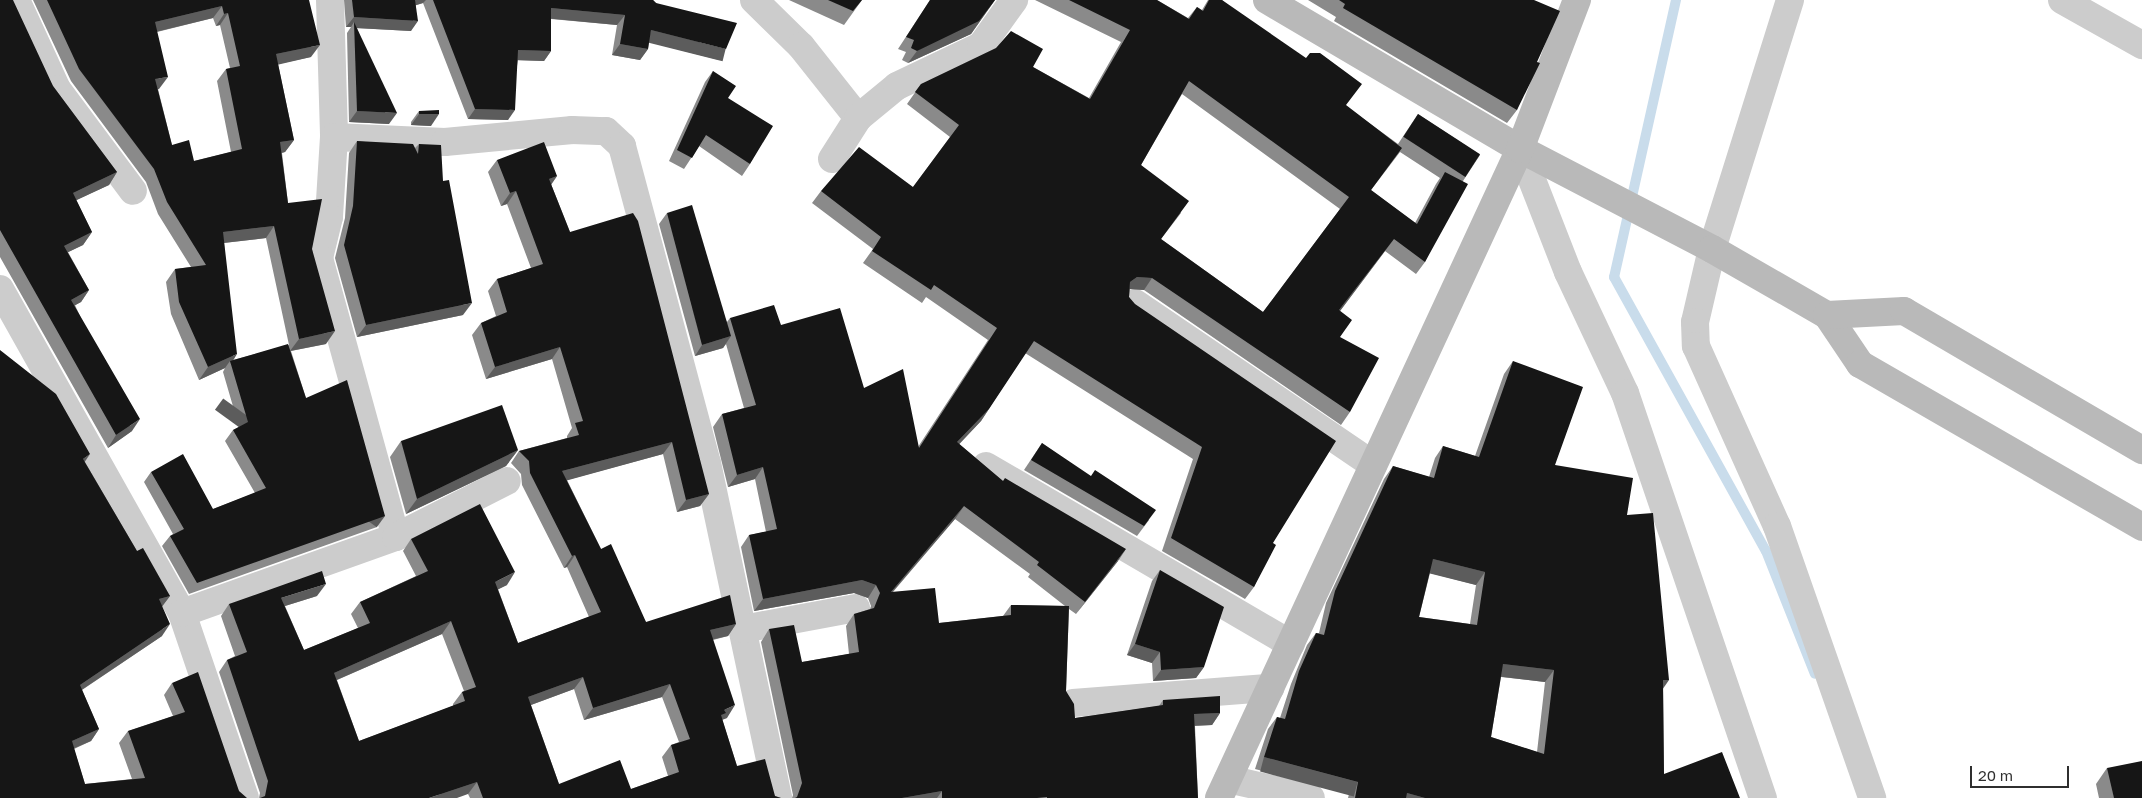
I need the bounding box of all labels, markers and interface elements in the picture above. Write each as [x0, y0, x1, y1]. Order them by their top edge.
scale bar [1972, 756, 2071, 788]
text: 20 m [1978, 766, 2013, 784]

